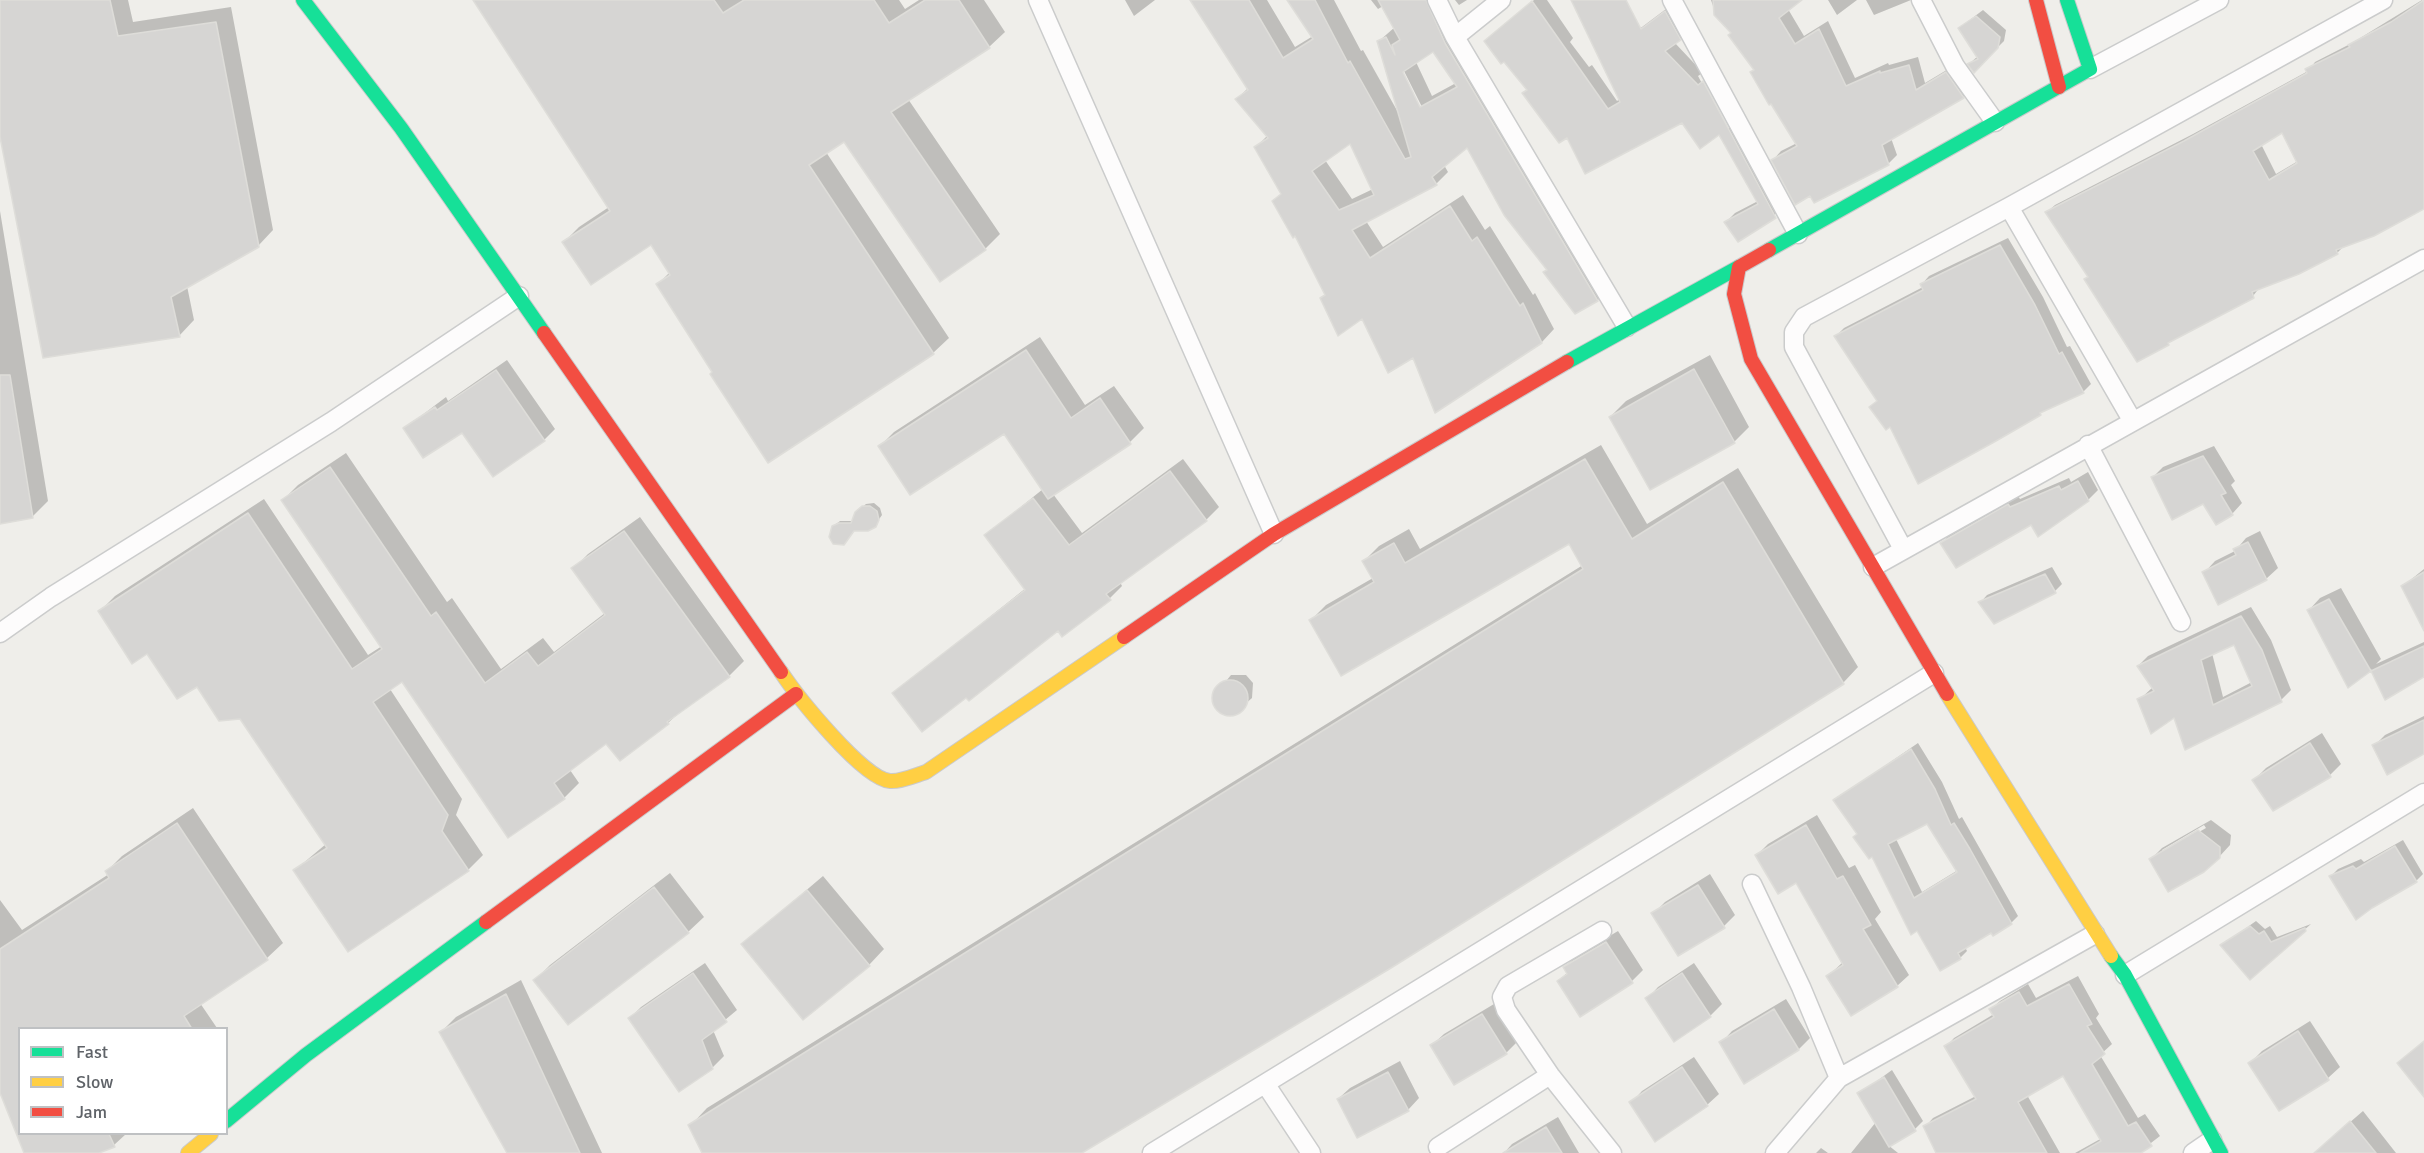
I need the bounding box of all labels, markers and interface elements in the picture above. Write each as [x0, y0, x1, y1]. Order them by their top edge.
legend [18, 1027, 228, 1135]
text: Fast [76, 1041, 108, 1063]
text: Slow [76, 1071, 113, 1093]
text: Jam [76, 1101, 107, 1123]

